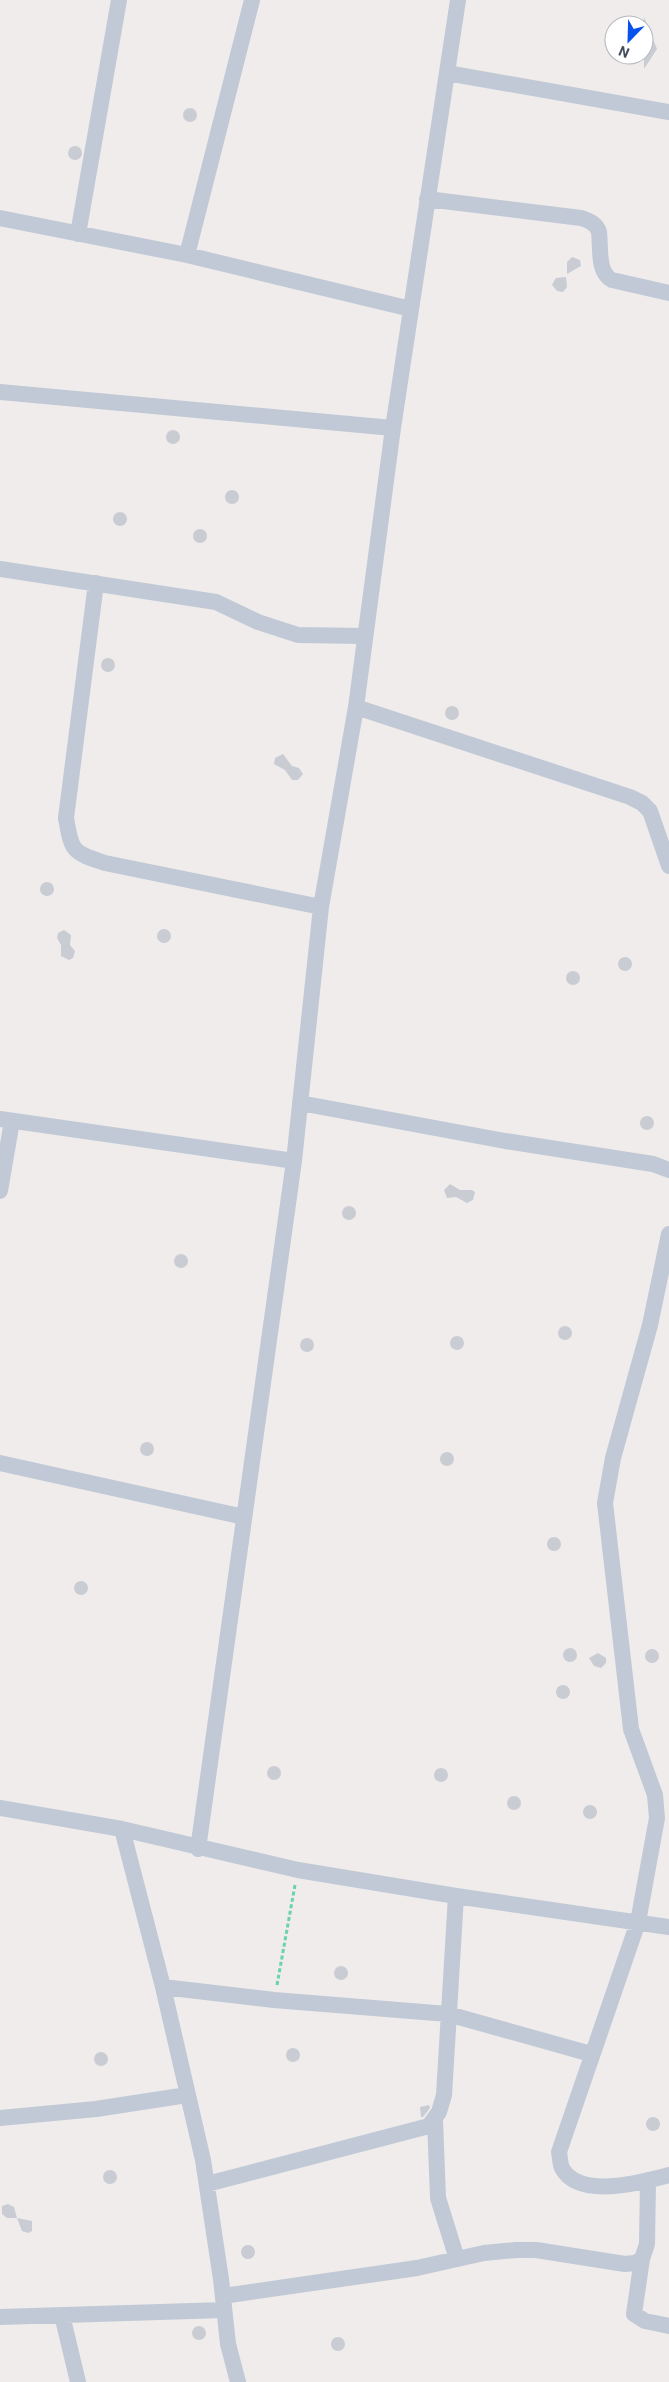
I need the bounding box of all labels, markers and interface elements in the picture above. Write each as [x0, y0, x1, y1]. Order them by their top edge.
north arrow [604, 15, 654, 65]
text: N [616, 43, 632, 61]

